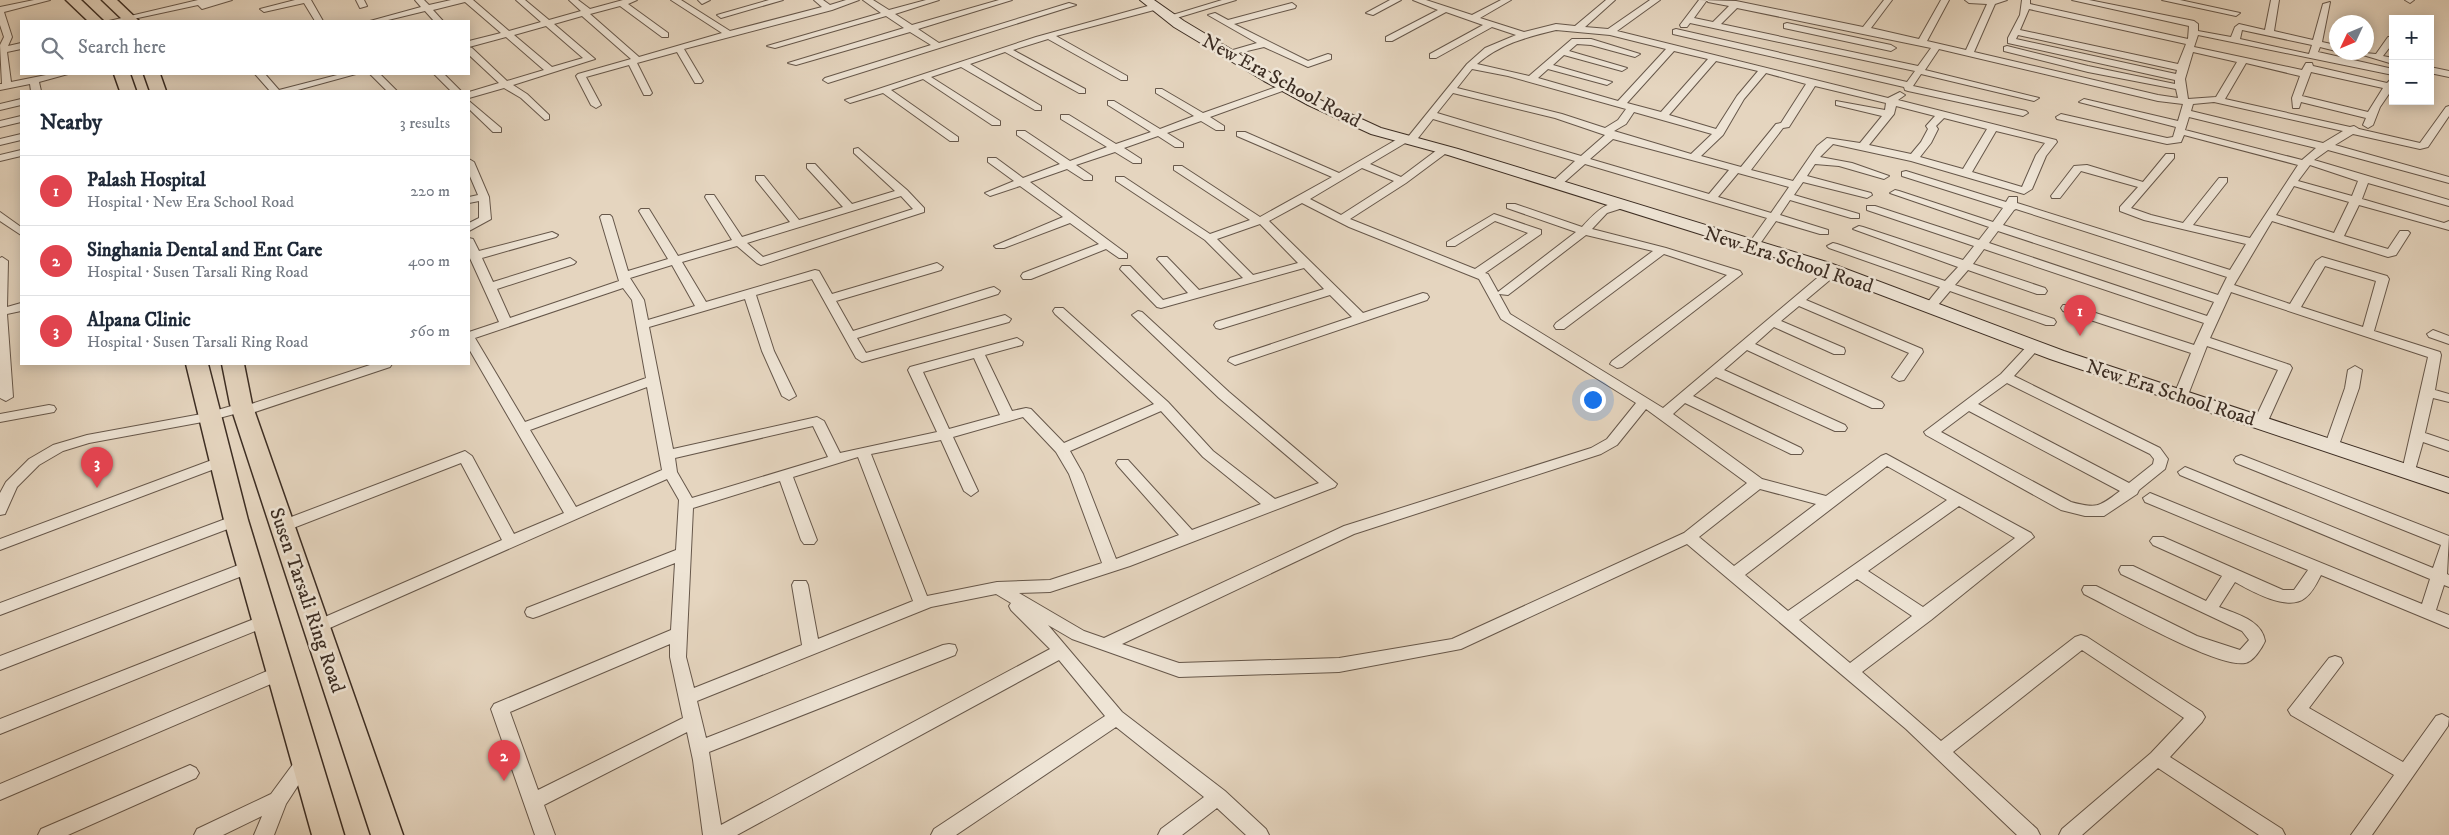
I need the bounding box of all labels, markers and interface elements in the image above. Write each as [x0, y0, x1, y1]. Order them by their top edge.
north arrow [2329, 15, 2374, 60]
map controls [2389, 15, 2434, 105]
button: + [2389, 15, 2434, 60]
search box [20, 20, 470, 75]
street label: New Era School Road [1198, 29, 1365, 134]
icon: search [38, 34, 66, 62]
text: Search here [78, 36, 166, 59]
button: − [2389, 60, 2434, 105]
text: Nearby [40, 110, 102, 136]
text: 3 results [400, 113, 450, 133]
text: Palash Hospital [87, 169, 206, 192]
text: 1 [53, 181, 59, 201]
text: 220 m [410, 181, 450, 201]
text: Hospital · New Era School Road [87, 192, 294, 212]
street label: New Era School Road [1701, 221, 1876, 300]
text: Singhania Dental and Ent Care [87, 239, 322, 262]
text: 2 [52, 251, 60, 271]
text: 400 m [408, 251, 450, 271]
text: Hospital · Susen Tarsali Ring Road [87, 262, 308, 282]
pin: 1 [2064, 295, 2096, 336]
text: Alpana Clinic [87, 309, 191, 332]
text: 3 [53, 321, 59, 341]
text: 560 m [410, 321, 450, 341]
text: Hospital · Susen Tarsali Ring Road [87, 332, 308, 352]
street label: New Era School Road [2083, 354, 2258, 433]
your location [1580, 387, 1606, 413]
pin: 3 [81, 447, 113, 488]
street label: Susen Tarsali Ring Road [263, 505, 350, 696]
pin: 2 [488, 740, 520, 781]

